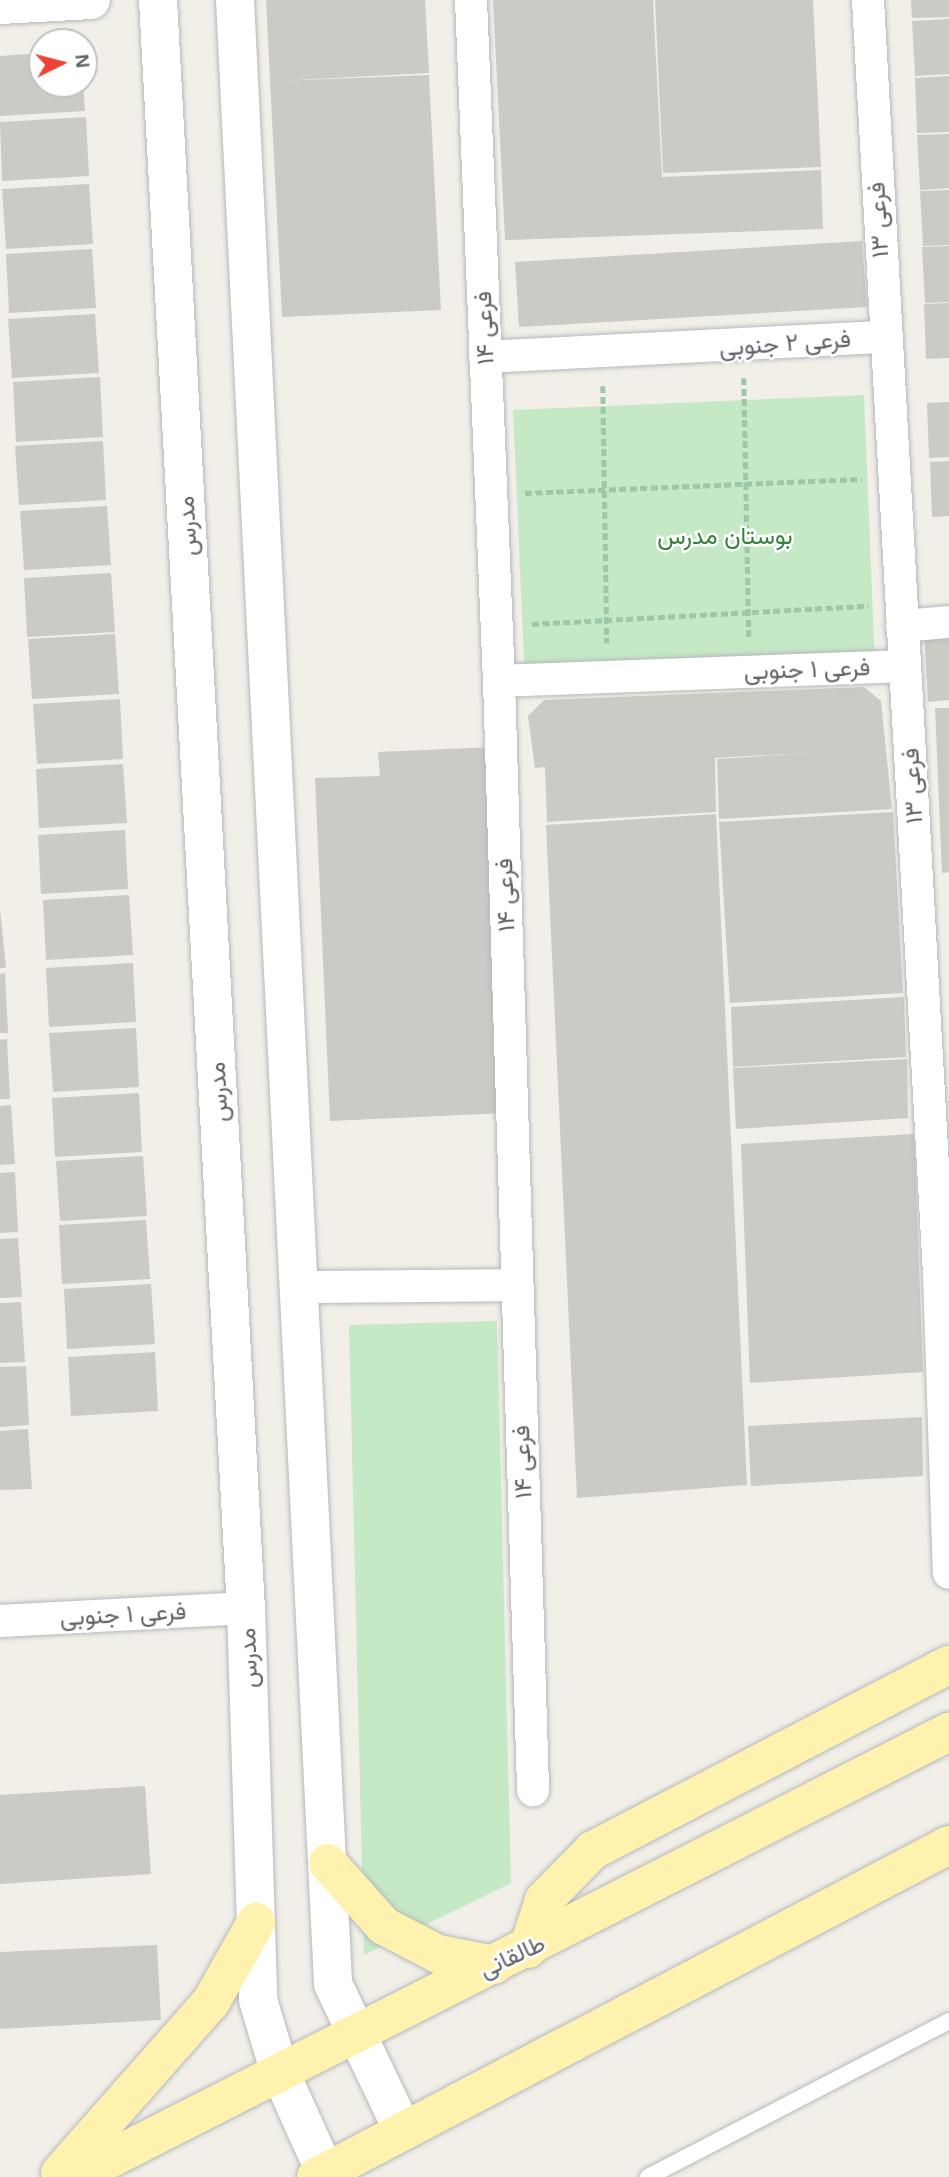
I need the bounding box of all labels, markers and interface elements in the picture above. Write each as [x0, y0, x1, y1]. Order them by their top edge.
north arrow [28, 28, 98, 98]
text: N [71, 53, 94, 69]
street label: فرعی ۱۳ [862, 181, 894, 259]
street label: فرعی ۱۴ [468, 291, 500, 365]
street label: فرعی ۲ جنوبی [718, 324, 852, 362]
street label: مدرس [171, 495, 203, 557]
park label: بوستان مدرس [657, 522, 793, 550]
street label: فرعی ۱ جنوبی [743, 652, 871, 686]
street label: فرعی ۱۳ [896, 747, 928, 825]
street label: فرعی ۱۴ [489, 858, 521, 932]
street label: مدرس [202, 1061, 234, 1123]
street label: فرعی ۱۴ [506, 1425, 538, 1499]
street label: فرعی ۱ جنوبی [59, 1596, 187, 1632]
street label: مدرس [233, 1627, 263, 1689]
street label: طالقانی [474, 1928, 550, 1984]

